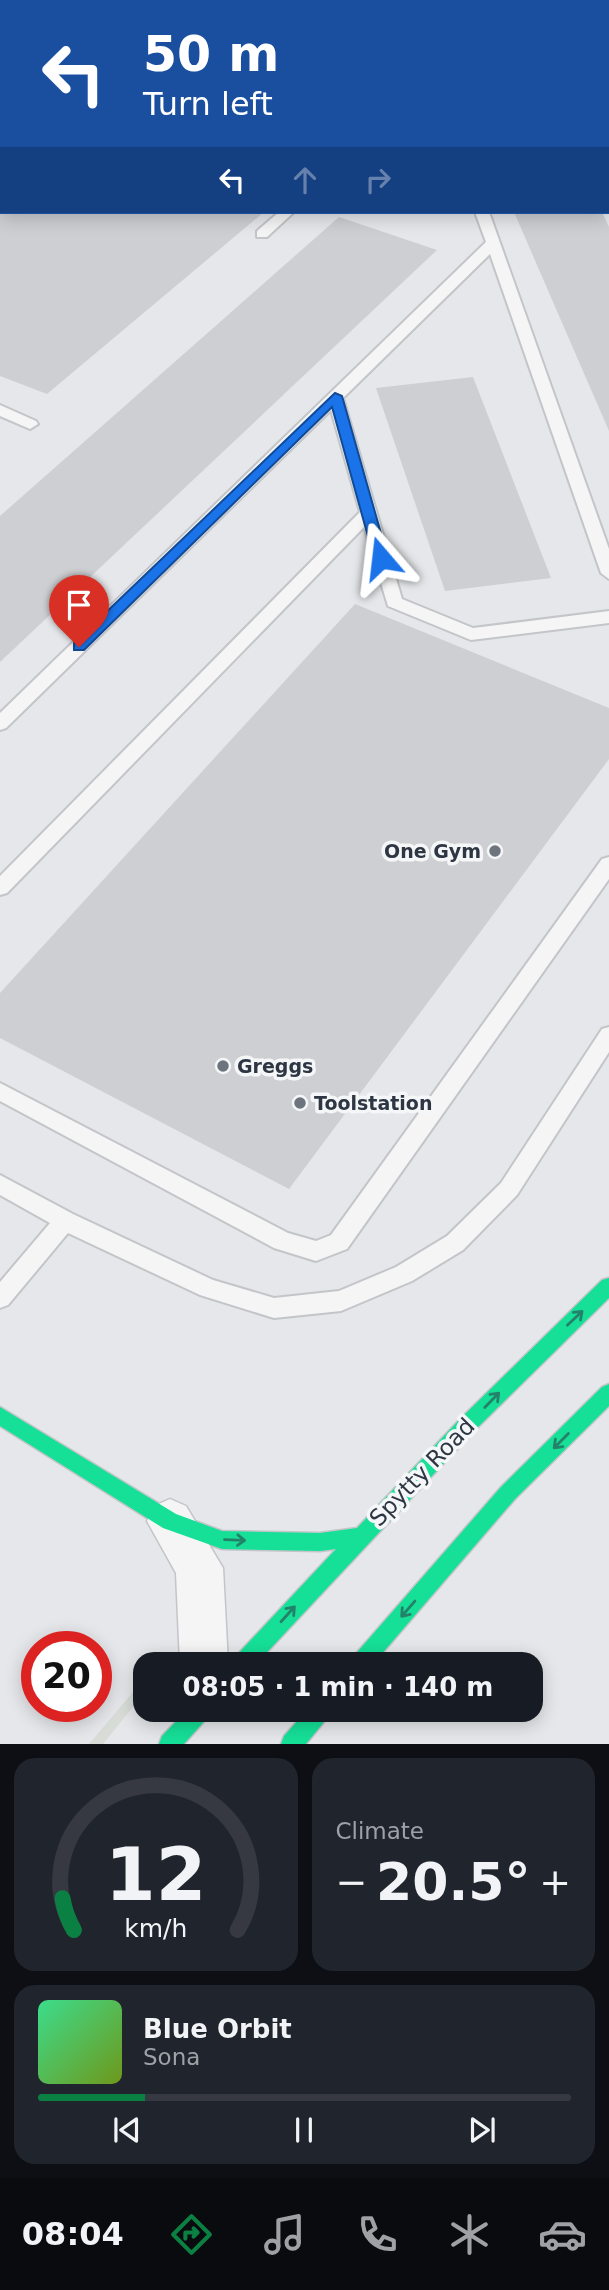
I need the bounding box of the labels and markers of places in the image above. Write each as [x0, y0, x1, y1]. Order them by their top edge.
pin [49, 575, 109, 647]
place label: One Gym [384, 840, 481, 862]
marker: One Gym [487, 843, 503, 859]
place label: Greggs [237, 1055, 313, 1077]
marker: Greggs [215, 1058, 231, 1074]
place label: Toolstation [314, 1092, 432, 1114]
marker: Toolstation [292, 1095, 308, 1111]

